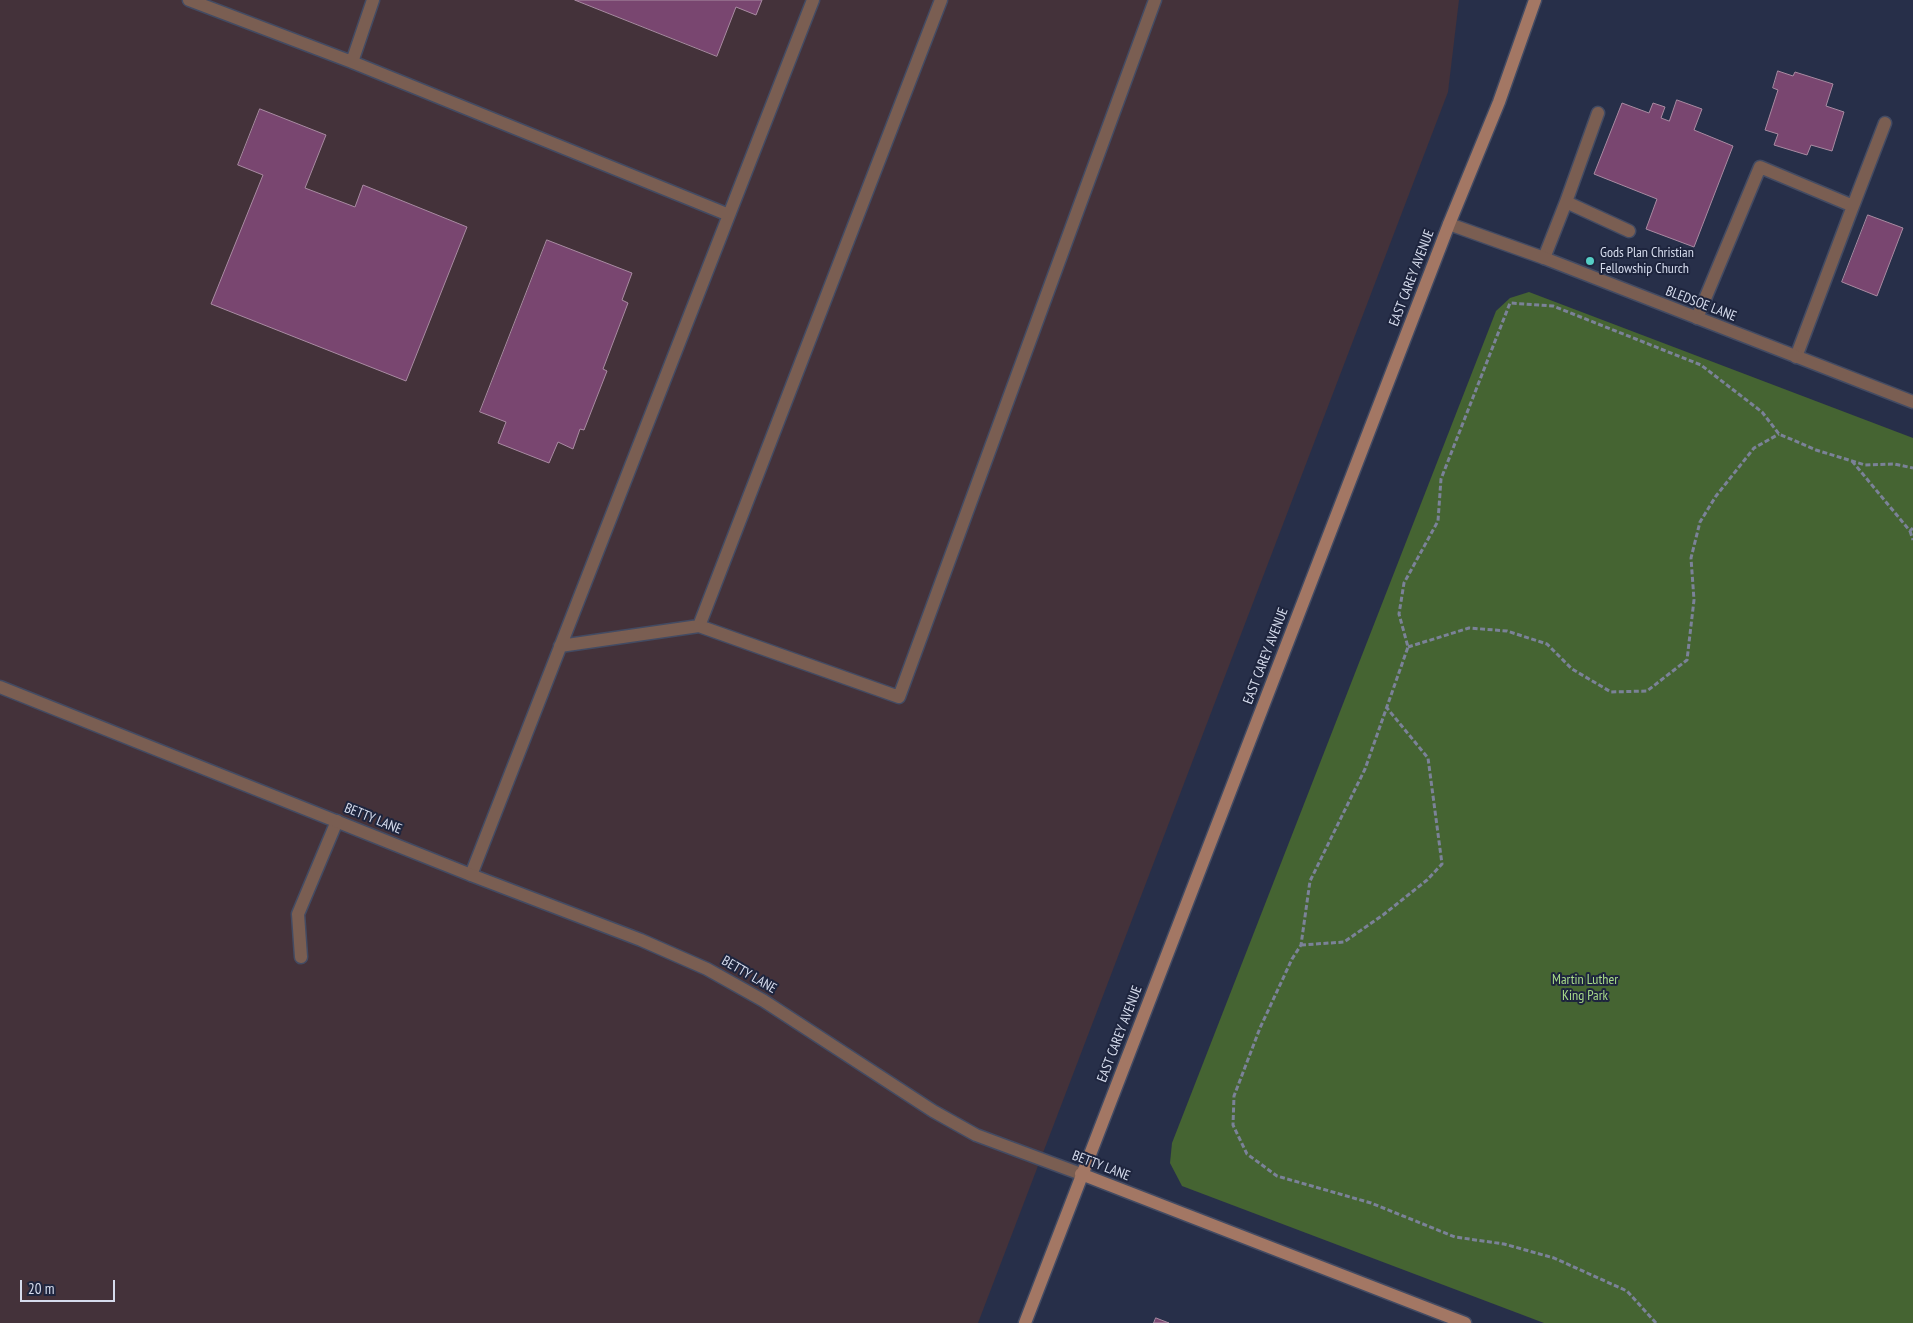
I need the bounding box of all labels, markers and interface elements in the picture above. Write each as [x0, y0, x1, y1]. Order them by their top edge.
street label: EAST CAREY AVENUE [1386, 227, 1438, 329]
place label: Gods Plan Christian Fellowship Church [1600, 245, 1694, 278]
marker: Gods Plan Christian Fellowship Church [1584, 255, 1596, 267]
street label: BLEDSOE LANE [1663, 283, 1739, 325]
street label: EAST CAREY AVENUE [1240, 605, 1292, 707]
street label: BETTY LANE [342, 800, 404, 838]
street label: BETTY LANE [719, 953, 779, 997]
park label: Martin Luther King Park [1552, 972, 1618, 1004]
street label: EAST CAREY AVENUE [1094, 983, 1146, 1085]
street label: BETTY LANE [1070, 1147, 1132, 1185]
scale bar [22, 1270, 118, 1302]
text: 20 m [28, 1279, 54, 1298]

